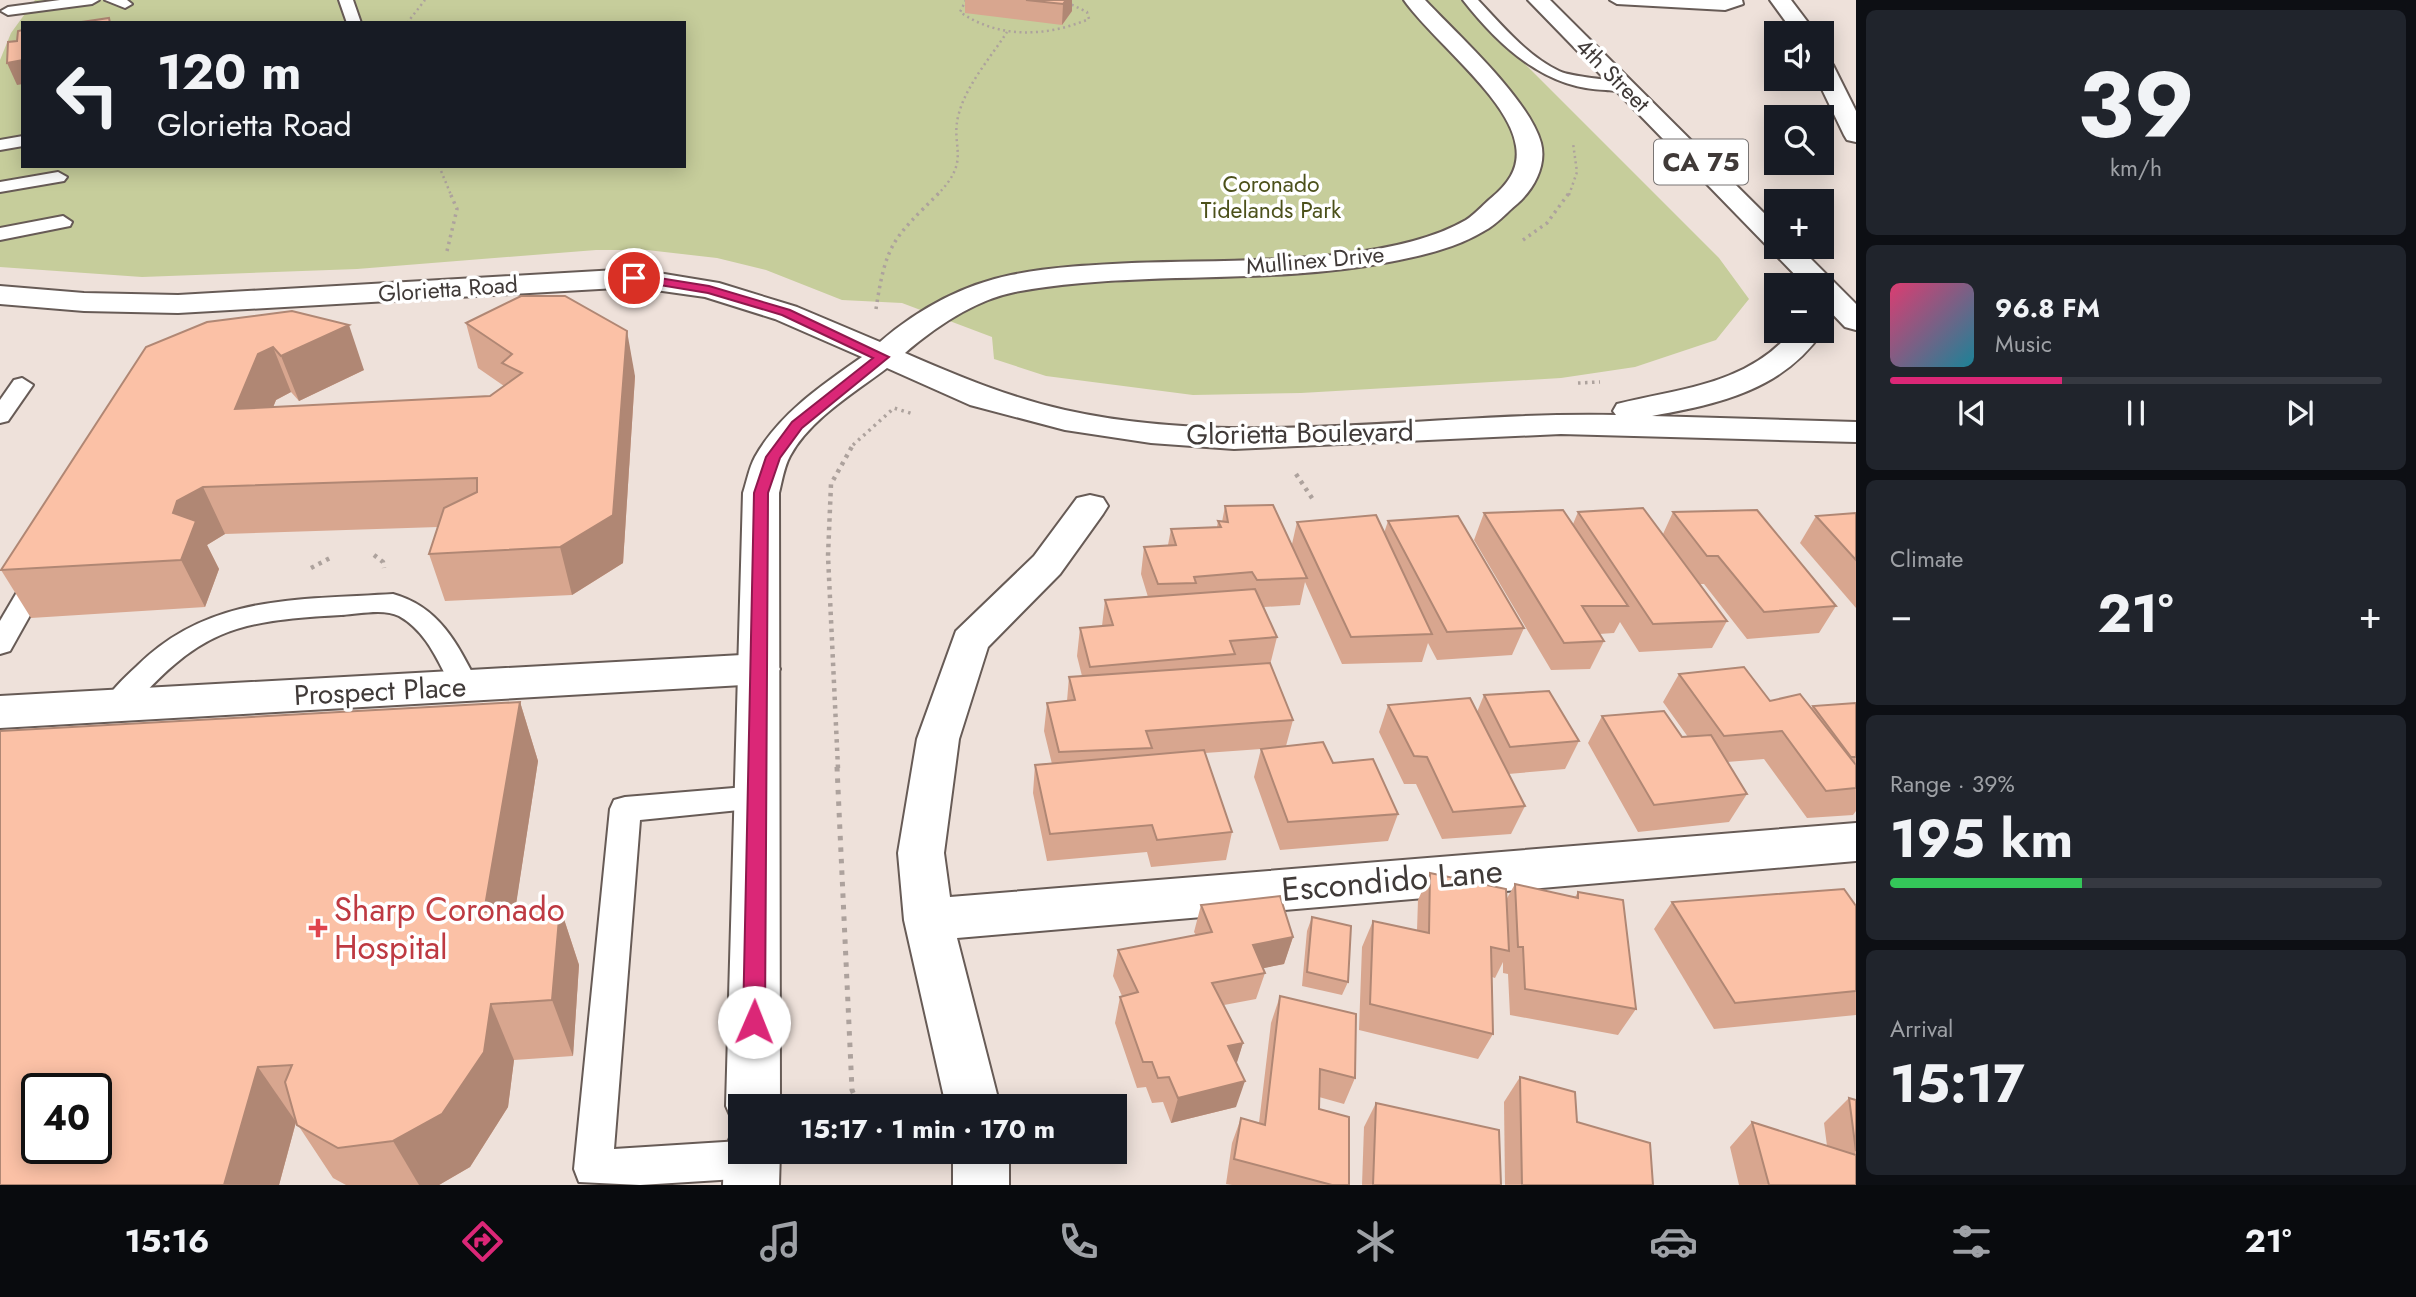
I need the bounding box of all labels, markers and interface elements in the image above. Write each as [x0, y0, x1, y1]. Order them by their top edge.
map controls [1764, 21, 1834, 343]
button: sound [1764, 21, 1834, 91]
street label: 4th Street [1568, 30, 1658, 120]
text: 120 m [157, 37, 301, 107]
text: 39 [2077, 40, 2195, 171]
icon: left [42, 49, 133, 140]
text: Glorietta Road [157, 102, 352, 148]
button: search [1764, 105, 1834, 175]
road number: CA 75 [1654, 140, 1748, 184]
text: km/h [2110, 151, 2162, 185]
park label: Coronado Tidelands Park [1201, 167, 1342, 227]
button: + [1764, 189, 1834, 259]
street label: Mullinex Drive [1245, 237, 1386, 283]
pin [604, 248, 664, 308]
icon: arrive [615, 259, 653, 297]
street label: Glorietta Road [377, 267, 519, 311]
button: − [1764, 273, 1834, 343]
text: 96.8 FM [1995, 289, 2100, 327]
text: Music [1995, 327, 2052, 361]
icon: previous [1953, 394, 1991, 432]
icon: pause [2117, 394, 2155, 432]
icon: next [2281, 394, 2319, 432]
street label: Glorietta Boulevard [1186, 411, 1414, 455]
text: Climate [1890, 542, 1963, 576]
text: 21° [2098, 576, 2174, 652]
text: − [1890, 587, 1912, 642]
text: + [2359, 587, 2382, 642]
street label: Prospect Place [293, 666, 467, 716]
text: Range · 39% [1890, 767, 2015, 801]
text: 195 km [1890, 801, 2073, 877]
street label: Escondido Lane [1280, 847, 1504, 913]
place label: Sharp Coronado Hospital [334, 886, 565, 971]
marker: Sharp Coronado Hospital [308, 918, 328, 938]
position arrow [717, 985, 791, 1059]
text: Arrival [1890, 1012, 1953, 1046]
text: 15:17 [1890, 1046, 2025, 1122]
speed limit sign: 40 [21, 1073, 112, 1164]
text: 15:17 · 1 min · 170 m [800, 1110, 1055, 1148]
icon: directions [458, 1217, 507, 1266]
icon: music [756, 1217, 805, 1266]
icon: phone [1054, 1217, 1103, 1266]
icon: climate [1351, 1217, 1400, 1266]
icon: car [1649, 1217, 1698, 1266]
icon: filters [1947, 1217, 1996, 1266]
text: 15:16 [124, 1218, 209, 1264]
text: 21° [2245, 1218, 2292, 1264]

